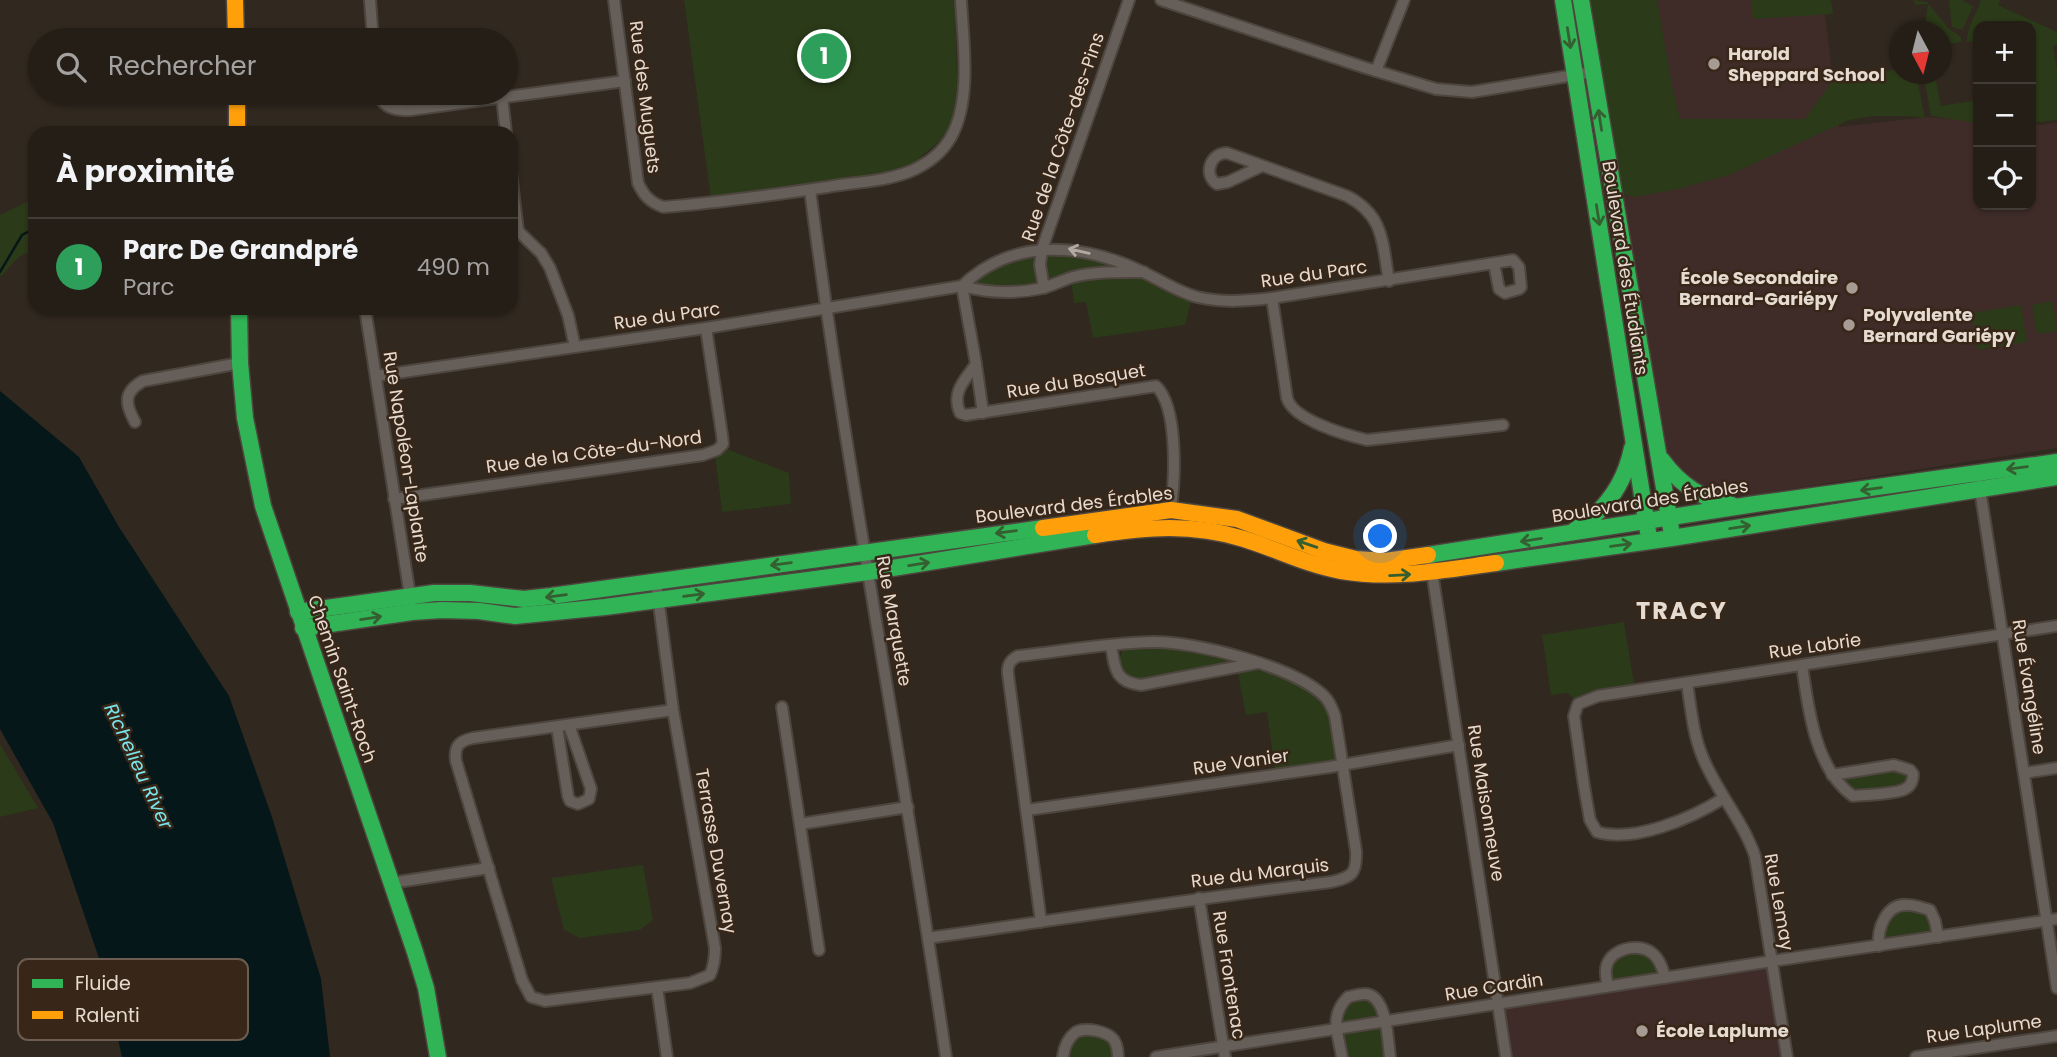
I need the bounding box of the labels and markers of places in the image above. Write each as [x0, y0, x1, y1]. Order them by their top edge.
pin: 1 [801, 30, 847, 82]
place label: Harold Sheppard School [1728, 41, 1885, 87]
marker: Harold Sheppard School [1706, 56, 1722, 72]
place label: École Secondaire Bernard-Gariépy [1679, 265, 1839, 311]
marker: École Secondaire Bernard-Gariépy [1844, 280, 1860, 296]
place label: Polyvalente Bernard Gariépy [1863, 302, 2016, 348]
marker: Polyvalente Bernard Gariépy [1841, 317, 1857, 333]
place label: École Laplume [1656, 1018, 1789, 1043]
marker: École Laplume [1634, 1023, 1650, 1039]

